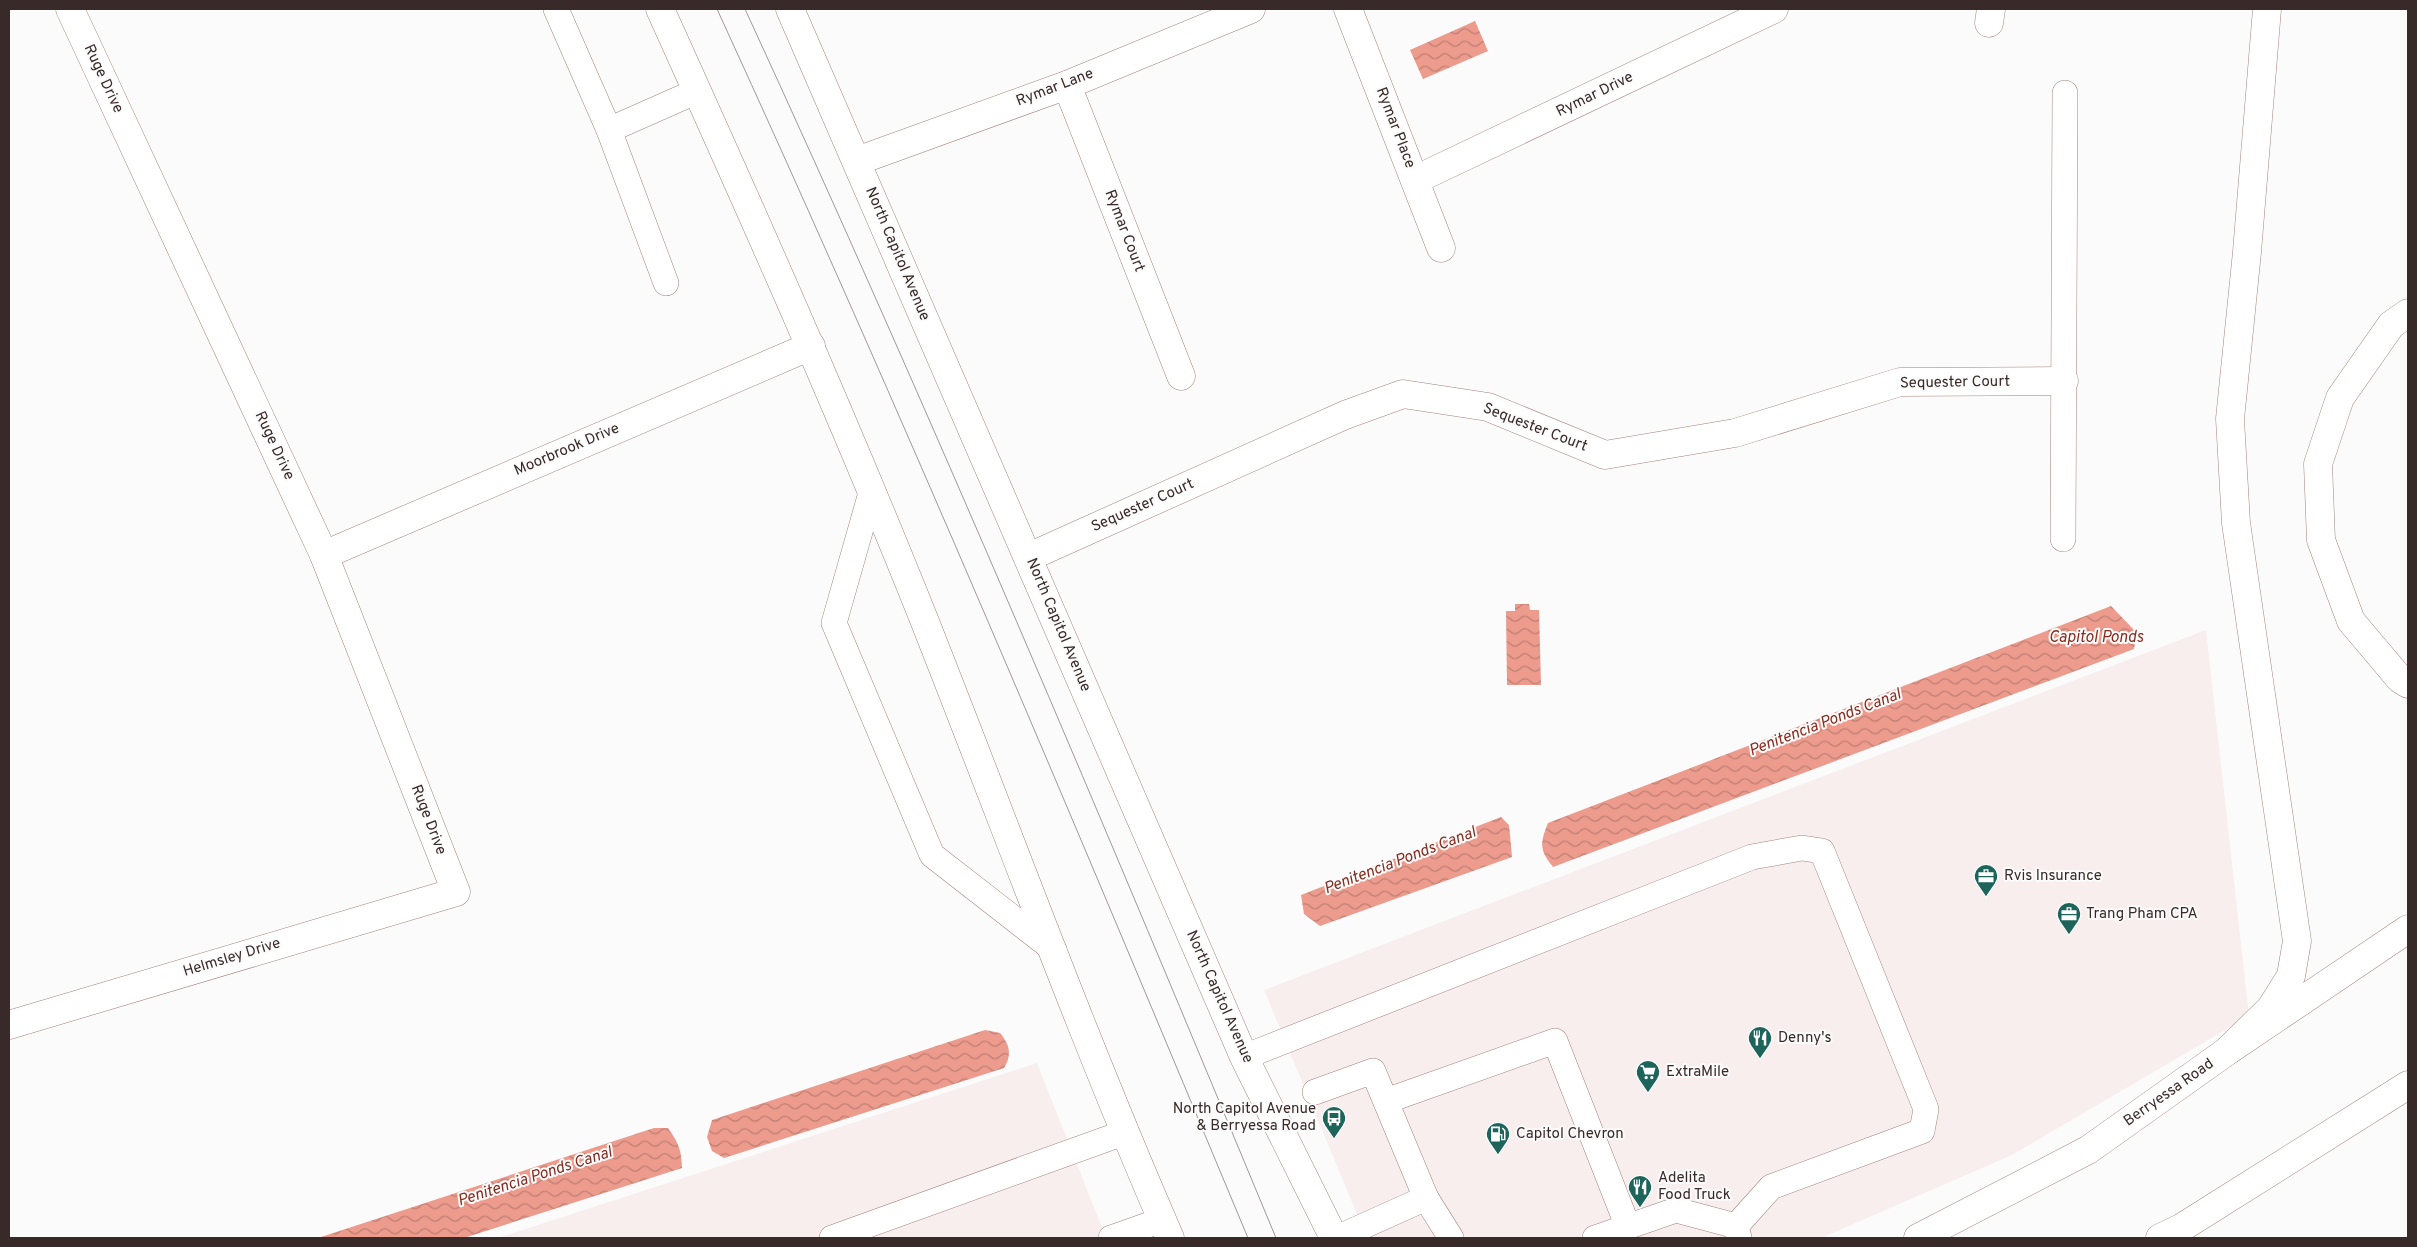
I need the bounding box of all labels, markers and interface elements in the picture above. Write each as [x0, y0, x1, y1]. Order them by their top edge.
street label: Ruge Drive [79, 42, 127, 116]
street label: Rymar Lane [1014, 65, 1096, 111]
street label: Rymar Drive [1553, 68, 1637, 122]
street label: Rymar Place [1371, 85, 1419, 171]
street label: North Capitol Avenue [860, 184, 934, 324]
street label: Rymar Court [1100, 187, 1148, 275]
street label: Sequester Court [1900, 373, 2010, 393]
street label: Sequester Court [1480, 399, 1590, 457]
street label: Ruge Drive [250, 409, 298, 483]
street label: Moorbrook Drive [511, 419, 623, 481]
street label: Sequester Court [1089, 475, 1197, 537]
street label: North Capitol Avenue [1021, 555, 1095, 695]
water label: Capitol Ponds [2049, 628, 2144, 648]
water label: Penitencia Ponds Canal [1746, 684, 1905, 761]
street label: Ruge Drive [406, 782, 450, 858]
water label: Penitencia Ponds Canal [1321, 822, 1480, 899]
office icon: Rvis Insurance [1973, 863, 1999, 897]
place label: Rvis Insurance [2004, 867, 2102, 886]
office icon: Trang Pham CPA [2056, 901, 2082, 935]
place label: Trang Pham CPA [2086, 905, 2198, 924]
street label: North Capitol Avenue [1181, 928, 1257, 1066]
street label: Helmsley Drive [181, 934, 283, 982]
restaurant icon: Denny's [1747, 1025, 1773, 1059]
place label: Denny's [1778, 1029, 1832, 1048]
street label: Berryessa Road [2120, 1055, 2218, 1131]
supermarket icon: ExtraMile [1635, 1059, 1661, 1093]
place label: ExtraMile [1666, 1063, 1729, 1082]
place label: North Capitol Avenue & Berryessa Road [1173, 1100, 1316, 1136]
bus stop icon: North Capitol Avenue & Berryessa Road [1321, 1105, 1347, 1139]
fuel station icon: Capitol Chevron [1485, 1121, 1511, 1155]
place label: Capitol Chevron [1516, 1125, 1624, 1144]
water label: Penitencia Ponds Canal [455, 1142, 616, 1211]
place label: Adelita Food Truck [1658, 1169, 1731, 1205]
restaurant icon: Adelita Food Truck [1627, 1174, 1653, 1208]

